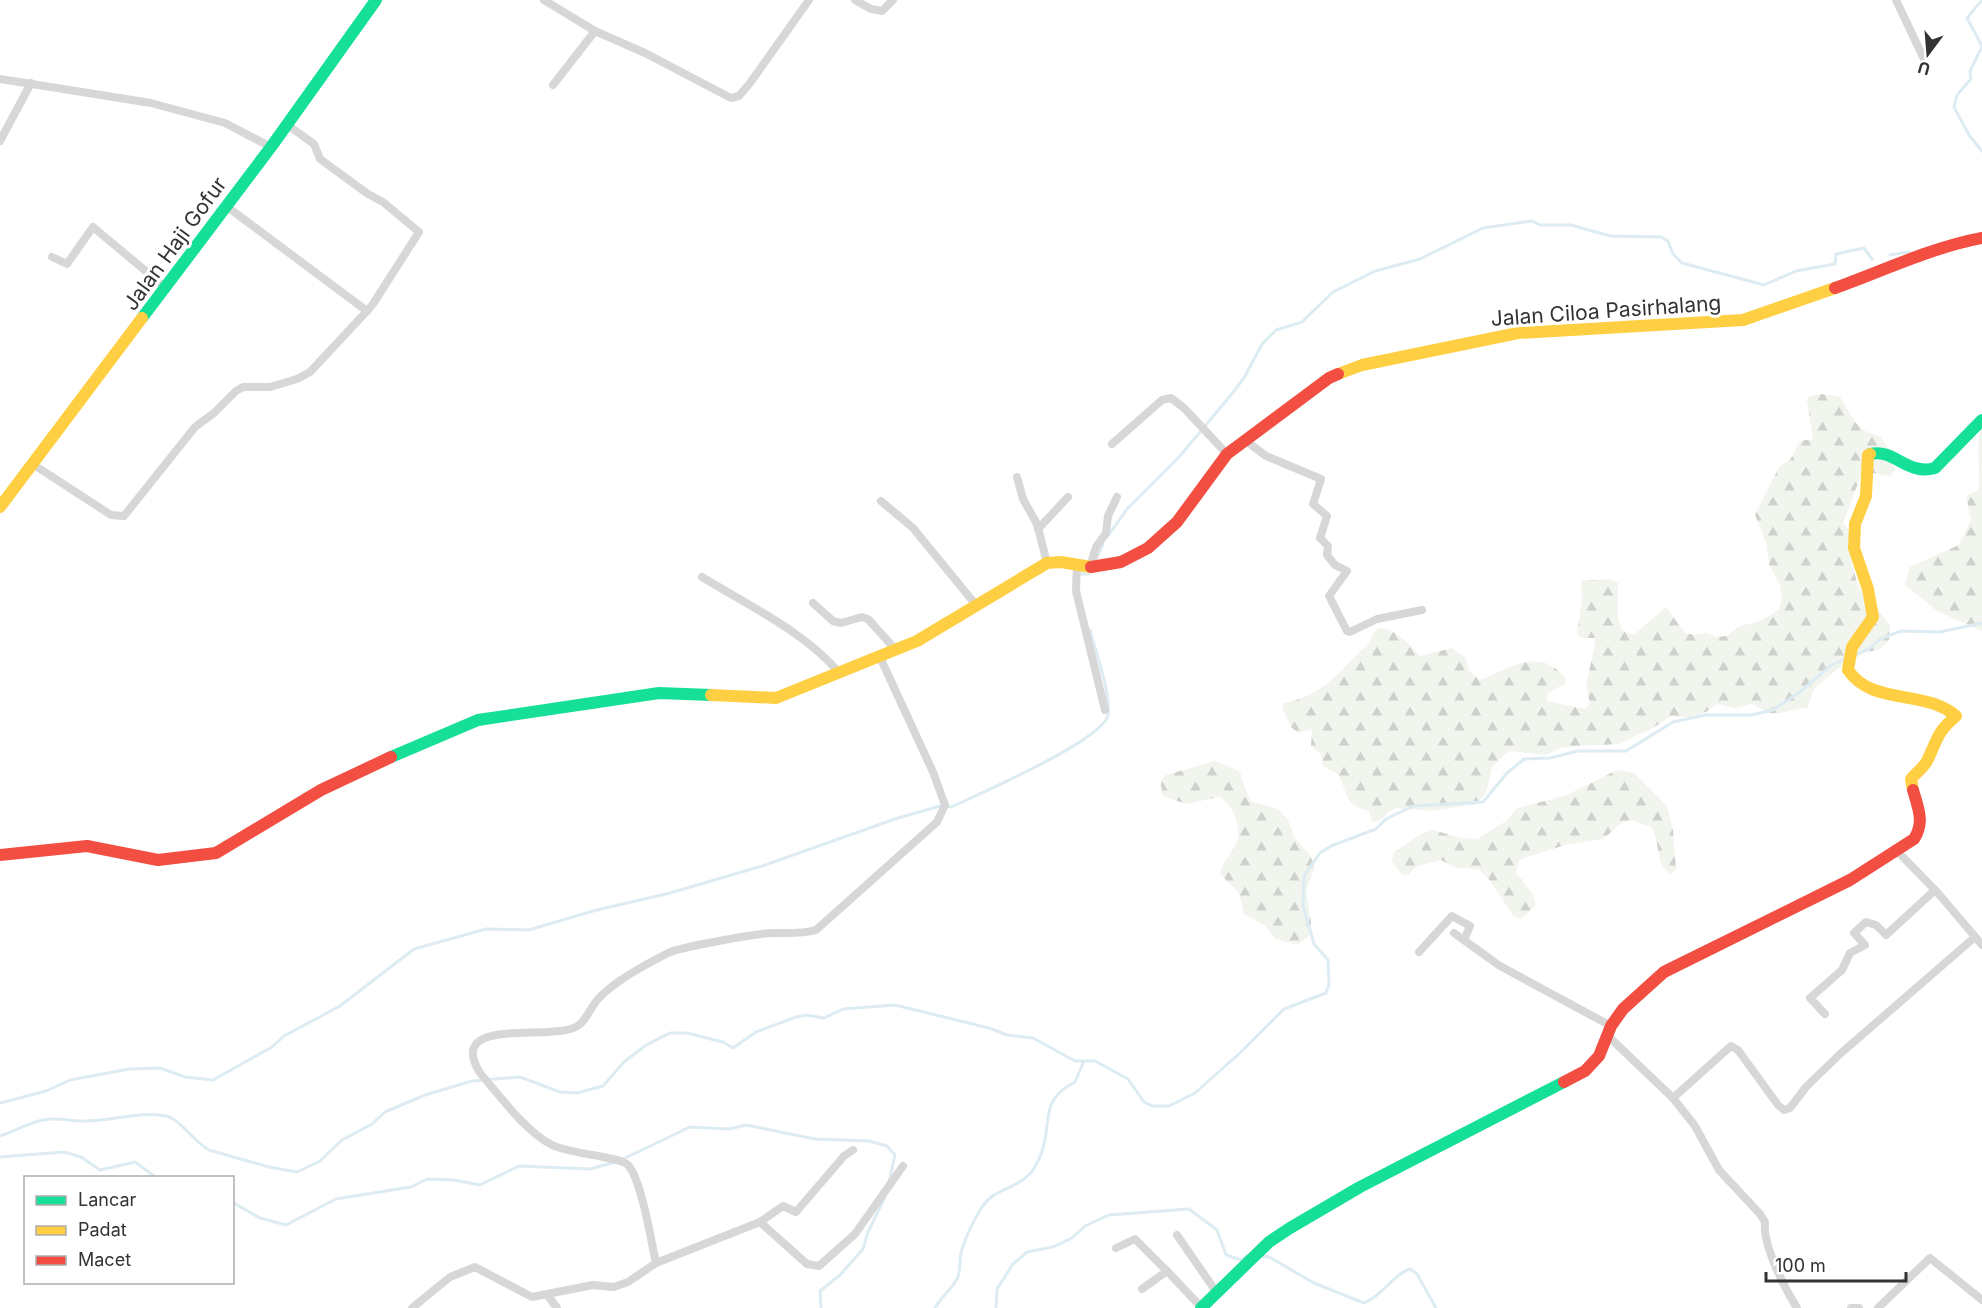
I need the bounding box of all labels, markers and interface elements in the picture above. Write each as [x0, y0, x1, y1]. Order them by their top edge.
north arrow [1898, 24, 1958, 84]
text: U [1915, 57, 1932, 80]
street label: Jalan Haji Gofur [118, 172, 231, 315]
street label: Jalan Ciloa Pasirhalang [1490, 290, 1722, 331]
legend [24, 1176, 234, 1284]
text: Lancar [78, 1189, 136, 1210]
text: Padat [78, 1219, 127, 1240]
scale bar [1766, 1245, 1906, 1283]
text: Macet [78, 1249, 131, 1270]
text: 100 m [1775, 1255, 1826, 1276]

